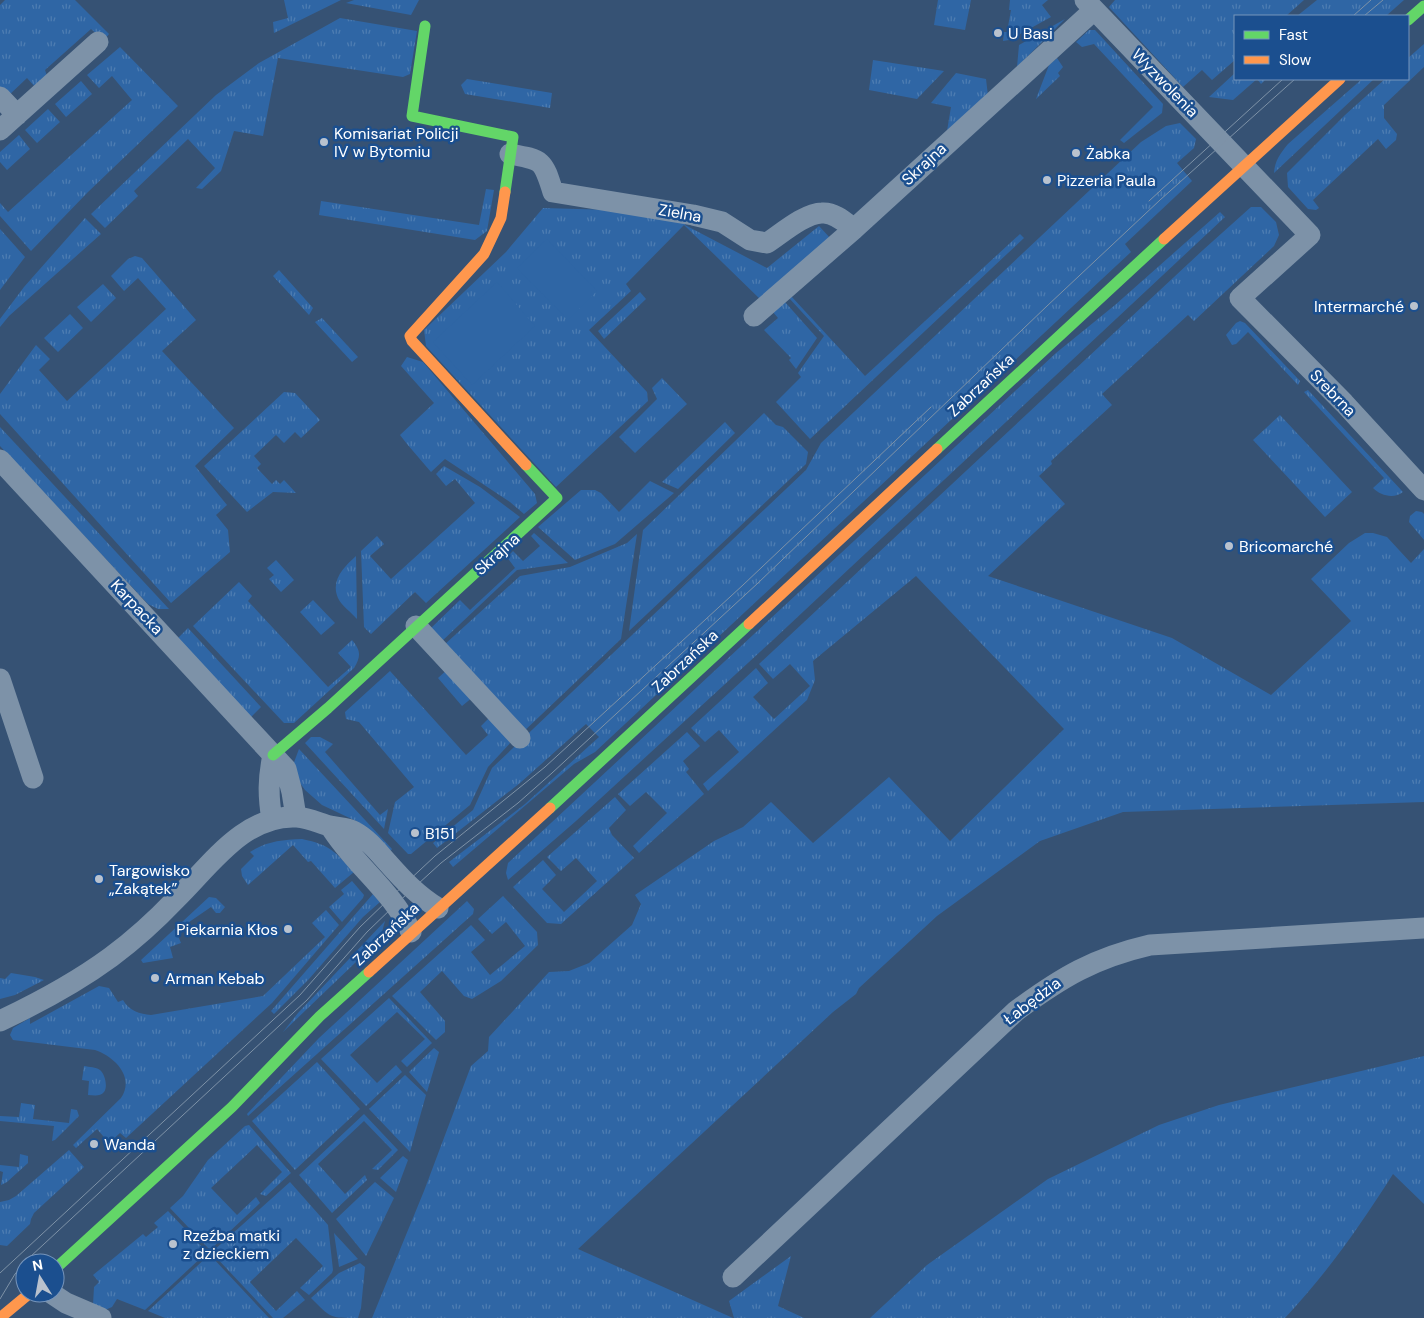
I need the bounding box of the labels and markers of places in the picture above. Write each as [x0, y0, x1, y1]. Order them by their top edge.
place label: U Basi [1008, 23, 1053, 44]
marker: U Basi [992, 27, 1004, 39]
place label: Komisariat Policji IV w Bytomiu [334, 123, 459, 162]
marker: Komisariat Policji IV w Bytomiu [318, 136, 330, 148]
place label: Żabka [1086, 143, 1130, 164]
marker: Żabka [1070, 147, 1082, 159]
place label: Pizzeria Paula [1057, 170, 1156, 191]
marker: Pizzeria Paula [1041, 174, 1053, 186]
place label: Intermarché [1314, 296, 1404, 317]
marker: Intermarché [1408, 300, 1420, 312]
place label: Bricomarché [1239, 536, 1333, 557]
marker: Bricomarché [1223, 540, 1235, 552]
place label: B151 [425, 823, 454, 844]
marker: B151 [409, 827, 421, 839]
place label: Targowisko „Zakątek” [109, 860, 190, 899]
marker: Targowisko „Zakątek” [93, 873, 105, 885]
place label: Piekarnia Kłos [176, 919, 278, 940]
marker: Piekarnia Kłos [282, 923, 294, 935]
place label: Arman Kebab [165, 968, 265, 989]
marker: Arman Kebab [149, 972, 161, 984]
place label: Wanda [104, 1134, 155, 1155]
marker: Wanda [88, 1138, 100, 1150]
place label: Rzeźba matki z dzieckiem [183, 1225, 280, 1264]
marker: Rzeźba matki z dzieckiem [167, 1238, 179, 1250]

